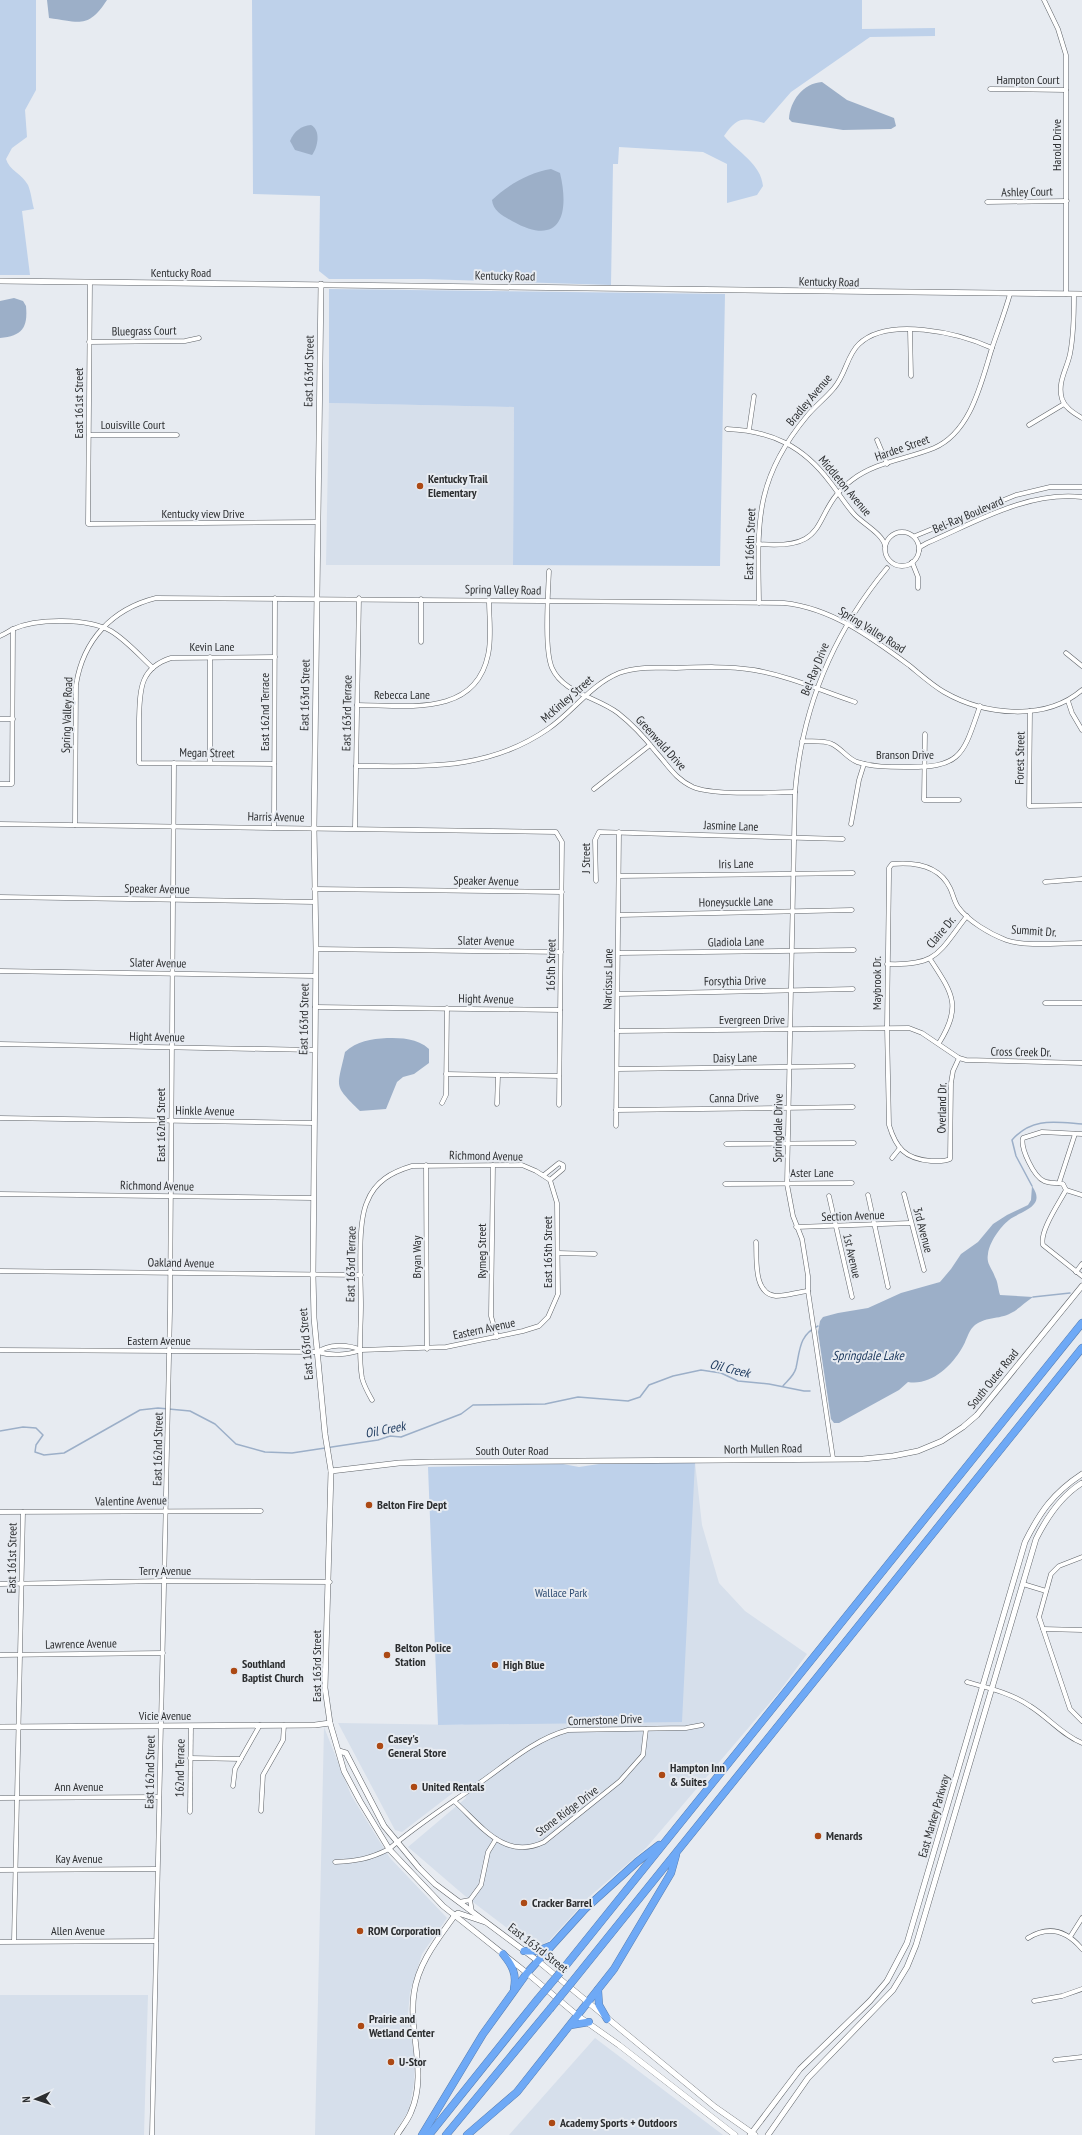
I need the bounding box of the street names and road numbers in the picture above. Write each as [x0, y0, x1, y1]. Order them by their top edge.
street label: Hampton Court [997, 72, 1060, 87]
street label: Harold Drive [1049, 119, 1064, 171]
street label: Ashley Court [1001, 184, 1054, 199]
street label: Kentucky Road [151, 265, 211, 280]
street label: Kentucky Road [475, 267, 535, 284]
street label: Kentucky Road [799, 273, 859, 290]
street label: Bluegrass Court [111, 322, 177, 339]
street label: East 163rd Street [300, 334, 317, 407]
street label: East 161st Street [71, 367, 86, 438]
street label: Bradley Avenue [783, 371, 835, 429]
street label: Louisville Court [101, 417, 166, 432]
street label: Hardee Street [872, 431, 932, 464]
street label: Middleton Avenue [816, 452, 875, 519]
street label: Bel-Ray Boulevard [930, 493, 1006, 536]
street label: Kentucky view Drive [161, 506, 245, 521]
street label: East 166th Street [741, 507, 758, 580]
street label: Spring Valley Road [465, 581, 541, 598]
street label: Spring Valley Road [836, 603, 909, 656]
street label: Kevin Lane [189, 639, 235, 654]
street label: Bel-Ray Drive [797, 640, 832, 698]
street label: East 163rd Street [296, 658, 313, 731]
street label: McKinley Street [537, 671, 597, 726]
street label: East 162nd Terrace [257, 673, 272, 751]
street label: East 163rd Terrace [338, 675, 355, 751]
street label: Spring Valley Road [58, 677, 75, 753]
street label: Rebecca Lane [374, 687, 430, 702]
street label: Greenwald Drive [633, 712, 690, 773]
street label: Forest Street [1012, 731, 1027, 785]
street label: Megan Street [179, 745, 235, 760]
street label: Branson Drive [876, 747, 934, 762]
street label: Harris Avenue [247, 809, 305, 824]
street label: Jasmine Lane [702, 817, 759, 834]
street label: J Street [578, 842, 593, 874]
street label: Iris Lane [718, 856, 754, 871]
street label: Speaker Avenue [453, 872, 519, 889]
street label: Speaker Avenue [124, 880, 190, 897]
street label: Honeysuckle Lane [699, 893, 773, 910]
street label: Claire Dr. [923, 912, 958, 951]
street label: Summit Dr. [1011, 921, 1057, 940]
street label: Slater Avenue [458, 933, 515, 948]
street label: Gladiola Lane [708, 934, 764, 949]
street label: 165th Street [543, 938, 558, 991]
street label: Narcissus Lane [599, 948, 616, 1010]
street label: Slater Avenue [130, 955, 187, 970]
street label: Maybrook Dr. [869, 956, 884, 1010]
street label: Forsythia Drive [704, 972, 766, 989]
street label: East 163rd Street [295, 982, 312, 1055]
street label: Hight Avenue [458, 991, 514, 1006]
street label: Evergreen Drive [719, 1012, 785, 1027]
street label: Hight Avenue [129, 1029, 185, 1044]
street label: Cross Creek Dr. [990, 1043, 1052, 1060]
street label: Daisy Lane [713, 1050, 757, 1065]
street label: Overland Dr. [934, 1082, 949, 1134]
street label: East 162nd Street [153, 1087, 168, 1162]
street label: Canna Drive [709, 1090, 759, 1105]
street label: Springdale Drive [769, 1093, 786, 1163]
street label: Hinkle Avenue [175, 1102, 235, 1119]
street label: Richmond Avenue [449, 1147, 523, 1164]
street label: Aster Lane [790, 1165, 834, 1180]
street label: Richmond Avenue [120, 1177, 194, 1194]
street label: 3rd Avenue [910, 1205, 937, 1254]
street label: Section Avenue [821, 1207, 885, 1224]
street label: East 165th Street [540, 1215, 555, 1288]
street label: Rymeg Street [474, 1223, 489, 1279]
street label: East 163rd Terrace [342, 1226, 359, 1302]
street label: 1st Avenue [840, 1232, 865, 1280]
street label: Bryan Way [409, 1235, 424, 1278]
street label: Oakland Avenue [148, 1254, 215, 1271]
street label: East 163rd Street [295, 1307, 316, 1381]
street label: Eastern Avenue [451, 1315, 516, 1342]
street label: Eastern Avenue [127, 1333, 191, 1348]
street label: South Outer Road [964, 1346, 1021, 1412]
street label: East 162nd Street [149, 1411, 166, 1486]
street label: North Mullen Road [724, 1440, 802, 1457]
street label: South Outer Road [476, 1443, 548, 1458]
street label: Valentine Avenue [94, 1492, 167, 1509]
street label: East 161st Street [3, 1522, 20, 1594]
street label: Terry Avenue [139, 1563, 191, 1578]
street label: East 163rd Street [309, 1629, 324, 1702]
street label: Lawrence Avenue [45, 1635, 117, 1652]
street label: Vicie Avenue [138, 1708, 191, 1723]
street label: Cornerstone Drive [568, 1711, 642, 1728]
street label: East 162nd Street [141, 1734, 158, 1809]
street label: 162nd Terrace [171, 1739, 188, 1797]
street label: East Markey Parkway [914, 1772, 953, 1859]
street label: Ann Avenue [55, 1779, 103, 1794]
street label: Stone Ridge Drive [532, 1782, 601, 1839]
street label: Kay Avenue [55, 1851, 103, 1866]
street label: East 163rd Street [505, 1920, 572, 1976]
street label: Allen Avenue [51, 1923, 105, 1938]

